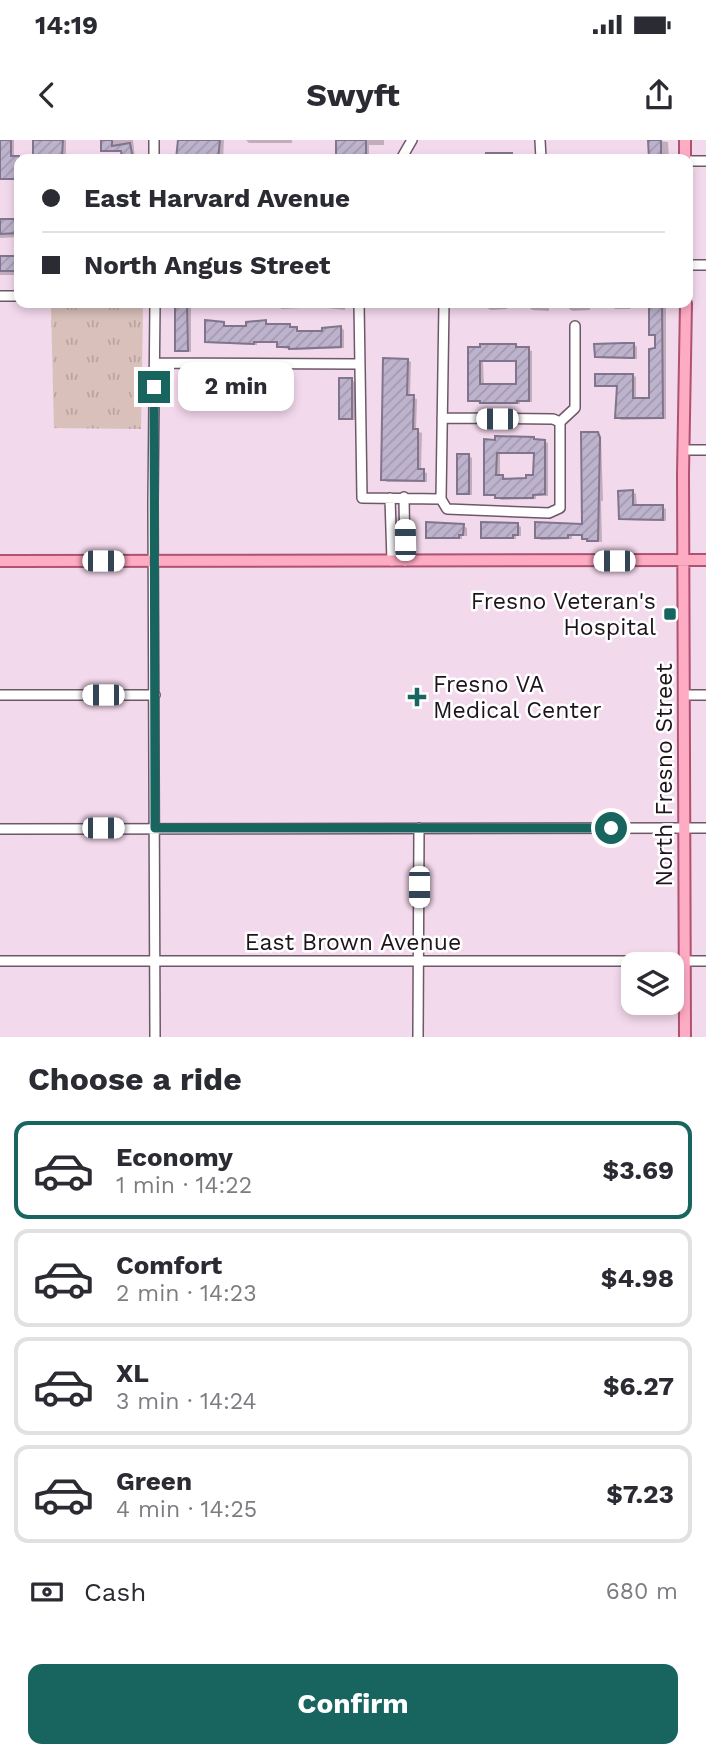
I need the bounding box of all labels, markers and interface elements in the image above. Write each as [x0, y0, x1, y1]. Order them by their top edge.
text: 14:19 [35, 10, 98, 40]
icon: back [28, 76, 66, 114]
text: Swyft [306, 76, 400, 114]
icon: share [640, 76, 678, 114]
text: East Harvard Avenue [84, 183, 350, 213]
text: North Angus Street [84, 250, 330, 280]
callout: 2 min [178, 362, 294, 412]
route end [138, 371, 170, 403]
text: 2 min [205, 373, 267, 400]
car [477, 409, 519, 430]
car [395, 519, 416, 561]
car [83, 551, 125, 572]
car [594, 551, 636, 572]
place label: Fresno Veteran's Hospital [471, 588, 656, 641]
marker: Fresno Veteran's Hospital [662, 606, 678, 622]
street label: North Fresno Street [651, 663, 678, 887]
place label: Fresno VA Medical Center [433, 671, 602, 724]
car [83, 685, 125, 706]
marker: Fresno VA Medical Center [407, 687, 427, 707]
route start [595, 812, 627, 844]
car [83, 818, 125, 839]
car [409, 866, 430, 908]
street label: East Brown Avenue [245, 929, 461, 956]
map controls [621, 952, 684, 1015]
button: layers [621, 952, 684, 1015]
text: Choose a ride [28, 1060, 242, 1098]
icon: car [32, 1139, 95, 1202]
text: Economy [116, 1142, 233, 1172]
text: $3.69 [602, 1155, 674, 1185]
text: 1 min · 14:22 [116, 1172, 252, 1199]
icon: car [32, 1247, 95, 1310]
text: Comfort [116, 1250, 222, 1280]
text: $4.98 [601, 1263, 674, 1293]
text: 2 min · 14:23 [116, 1280, 257, 1307]
icon: car [32, 1355, 95, 1418]
text: XL [116, 1358, 149, 1388]
text: $6.27 [603, 1371, 674, 1401]
text: 3 min · 14:24 [116, 1388, 257, 1415]
icon: car [32, 1463, 95, 1526]
text: Green [116, 1466, 192, 1496]
text: $7.23 [606, 1479, 674, 1509]
text: 4 min · 14:25 [116, 1496, 257, 1523]
icon: cash [28, 1573, 66, 1611]
text: Cash [84, 1577, 146, 1607]
text: 680 m [606, 1578, 678, 1605]
button: Confirm [28, 1664, 678, 1744]

